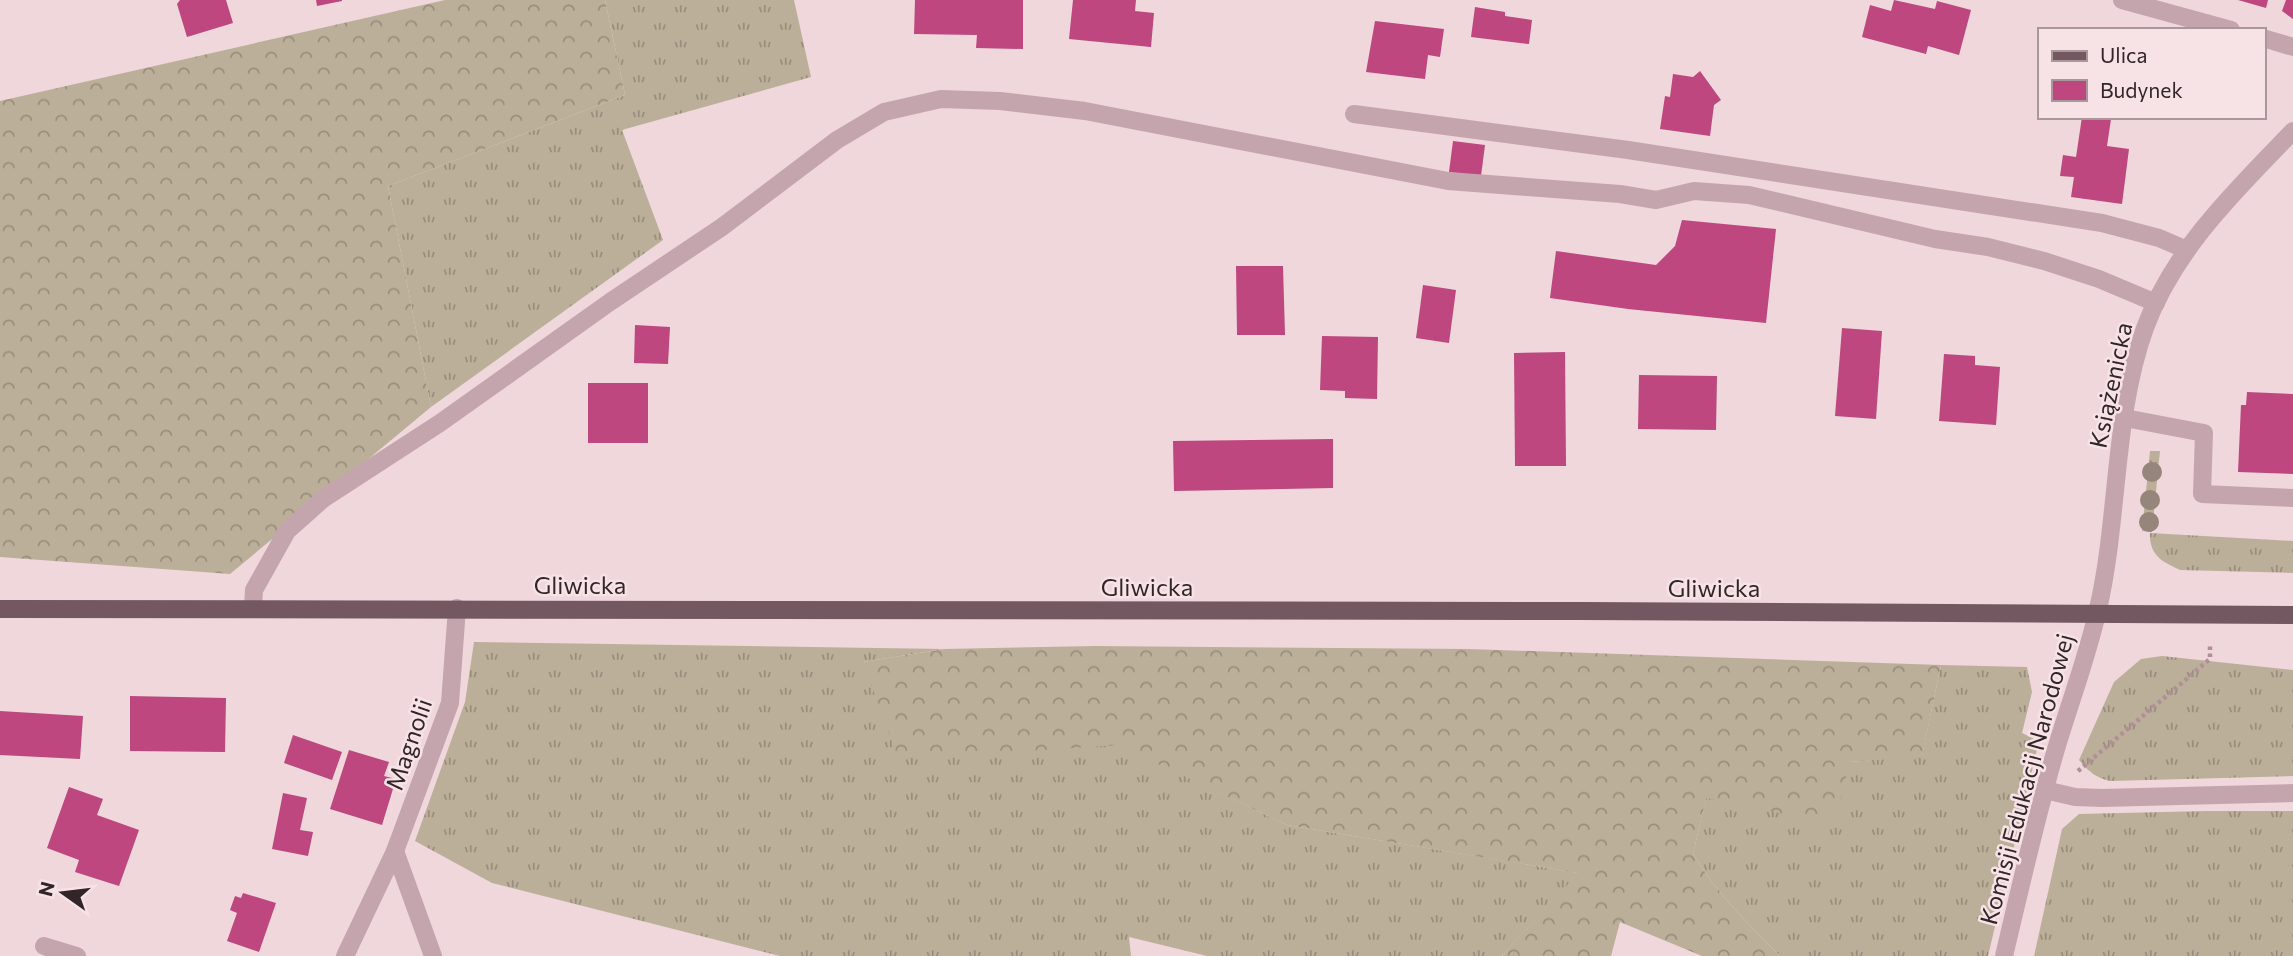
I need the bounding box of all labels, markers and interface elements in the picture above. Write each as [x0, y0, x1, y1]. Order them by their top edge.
legend [2038, 28, 2265, 119]
text: Ulica [2100, 42, 2147, 67]
text: Budynek [2100, 77, 2183, 102]
street label: Książenicka [2083, 320, 2137, 450]
street label: Gliwicka [534, 570, 626, 599]
street label: Gliwicka [1101, 572, 1193, 601]
street label: Gliwicka [1668, 573, 1760, 602]
street label: Komisji Edukacji Narodowej [1973, 630, 2079, 928]
street label: Magnolii [379, 694, 437, 794]
north arrow [28, 858, 98, 928]
text: N [33, 879, 59, 898]

